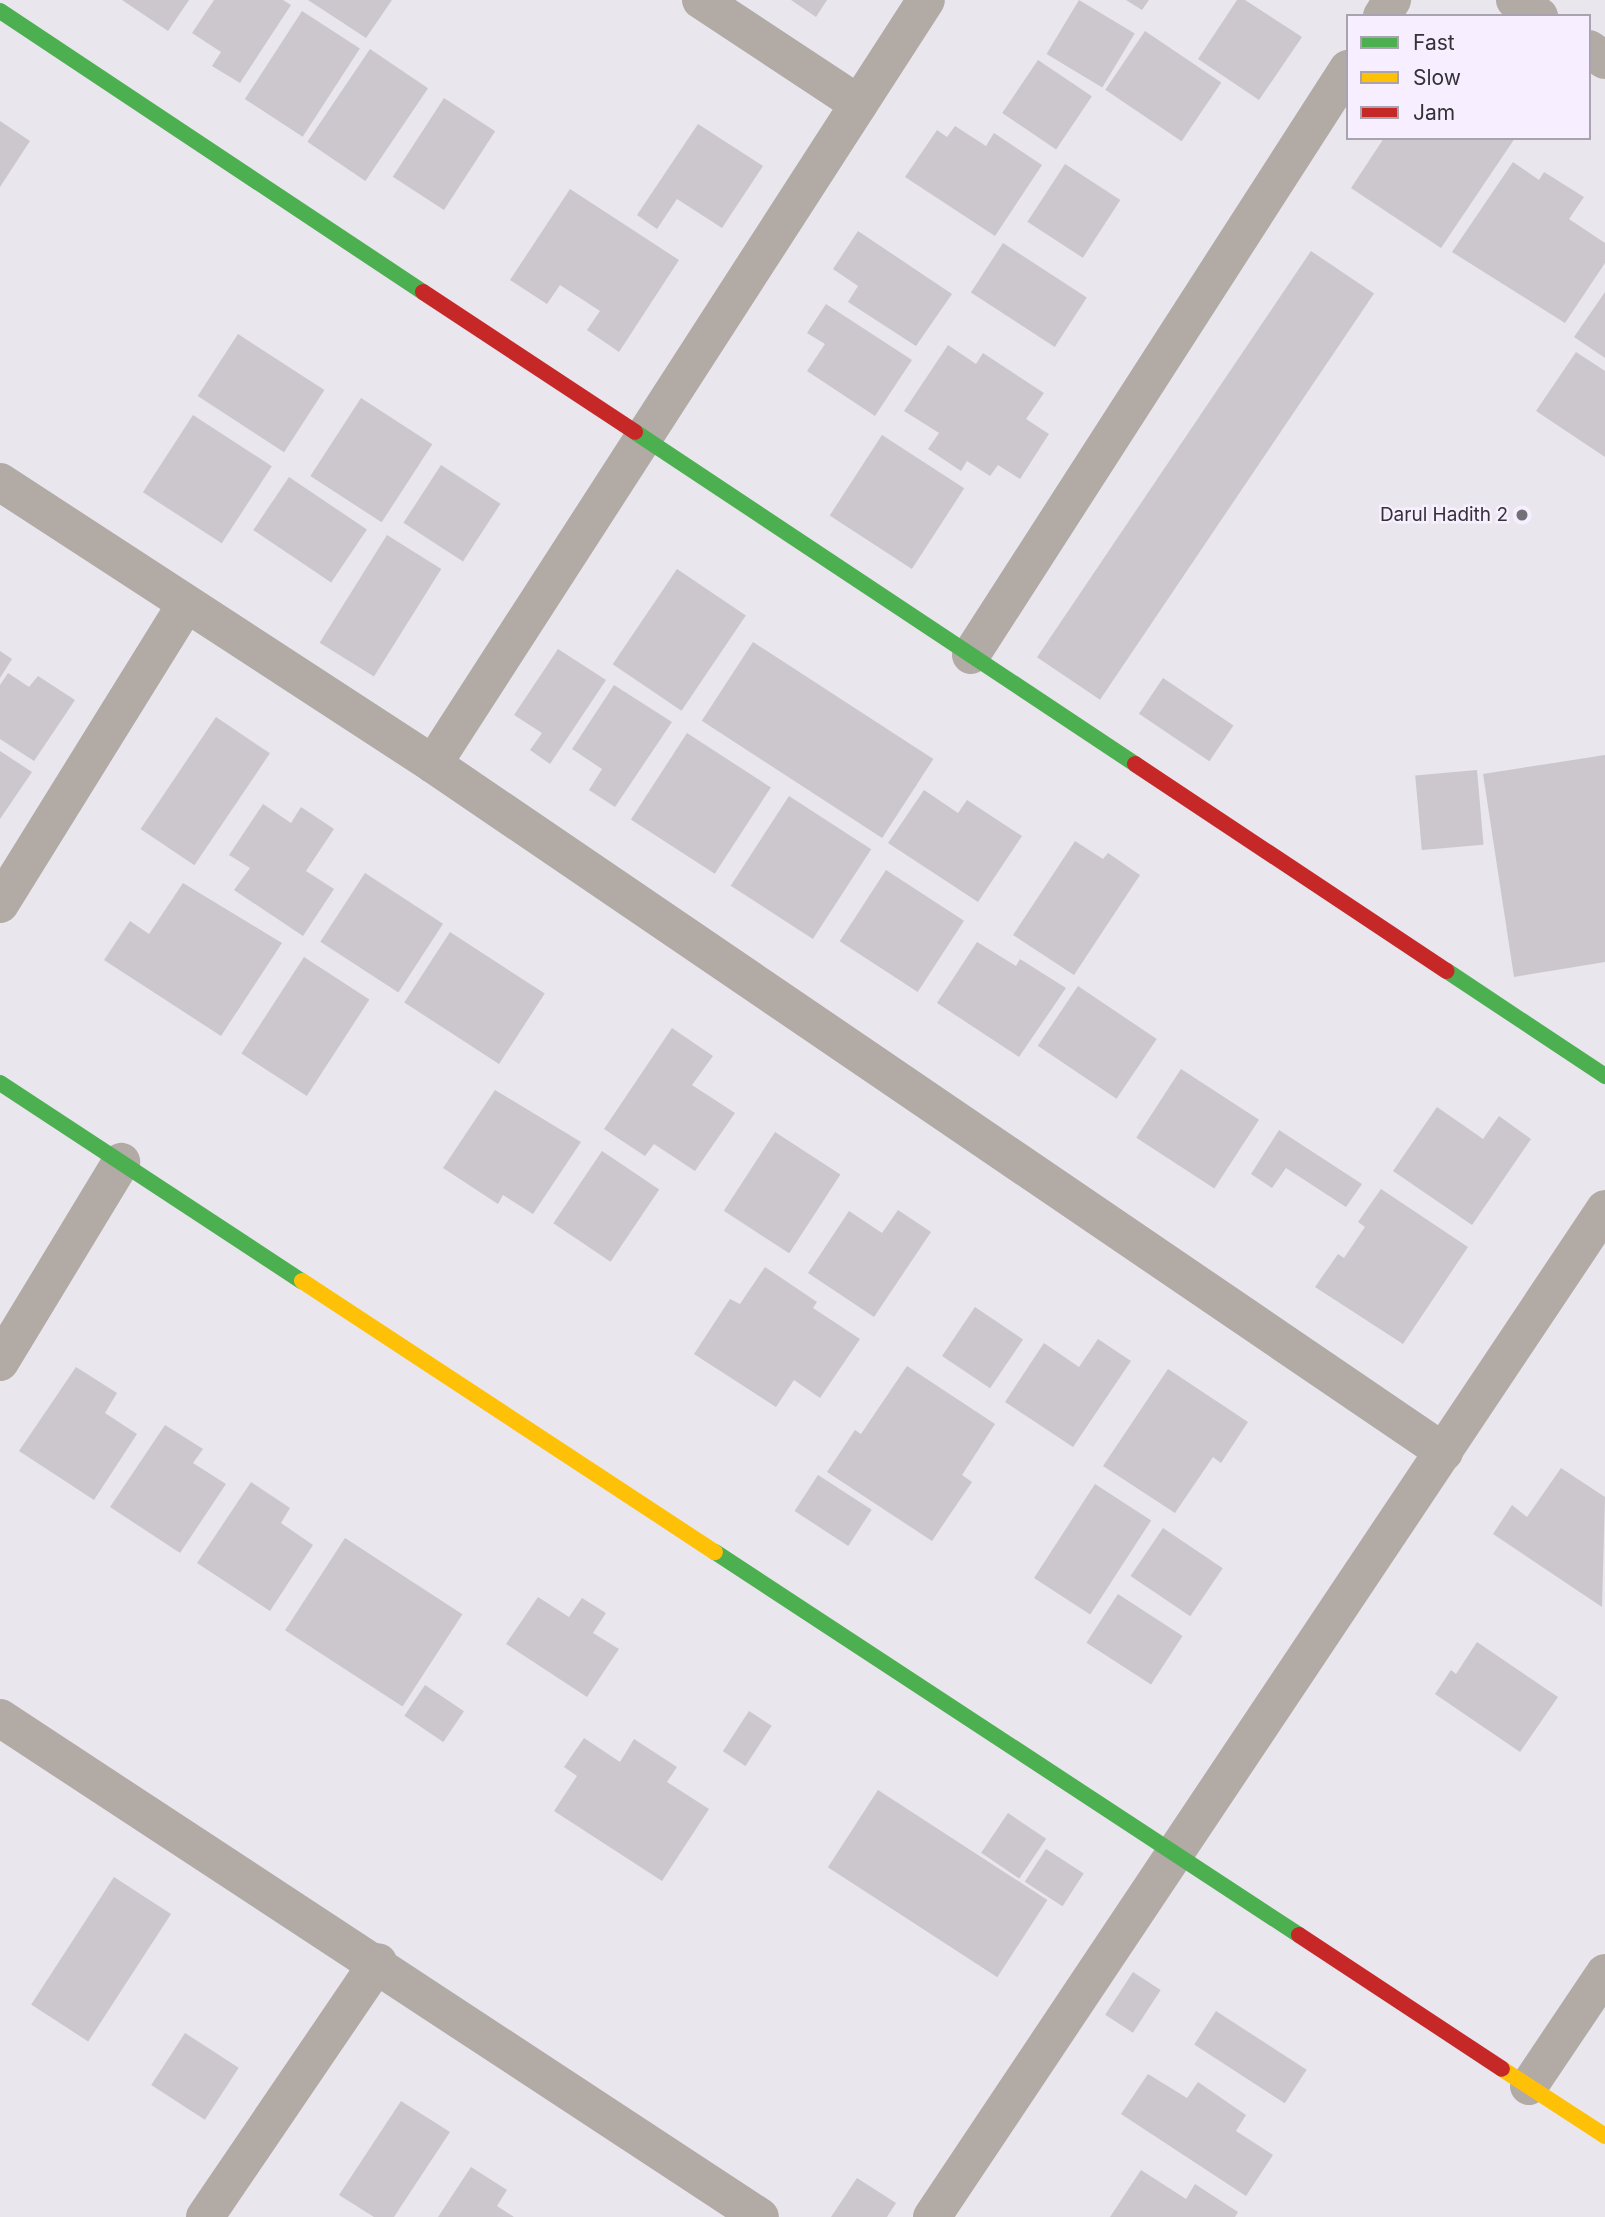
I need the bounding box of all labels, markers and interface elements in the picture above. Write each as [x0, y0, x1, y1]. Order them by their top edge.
legend [1346, 14, 1591, 140]
text: Fast [1413, 30, 1455, 55]
text: Slow [1413, 65, 1461, 90]
text: Jam [1413, 100, 1455, 125]
place label: Darul Hadith 2 [1380, 504, 1508, 526]
marker: Darul Hadith 2 [1514, 507, 1530, 523]

